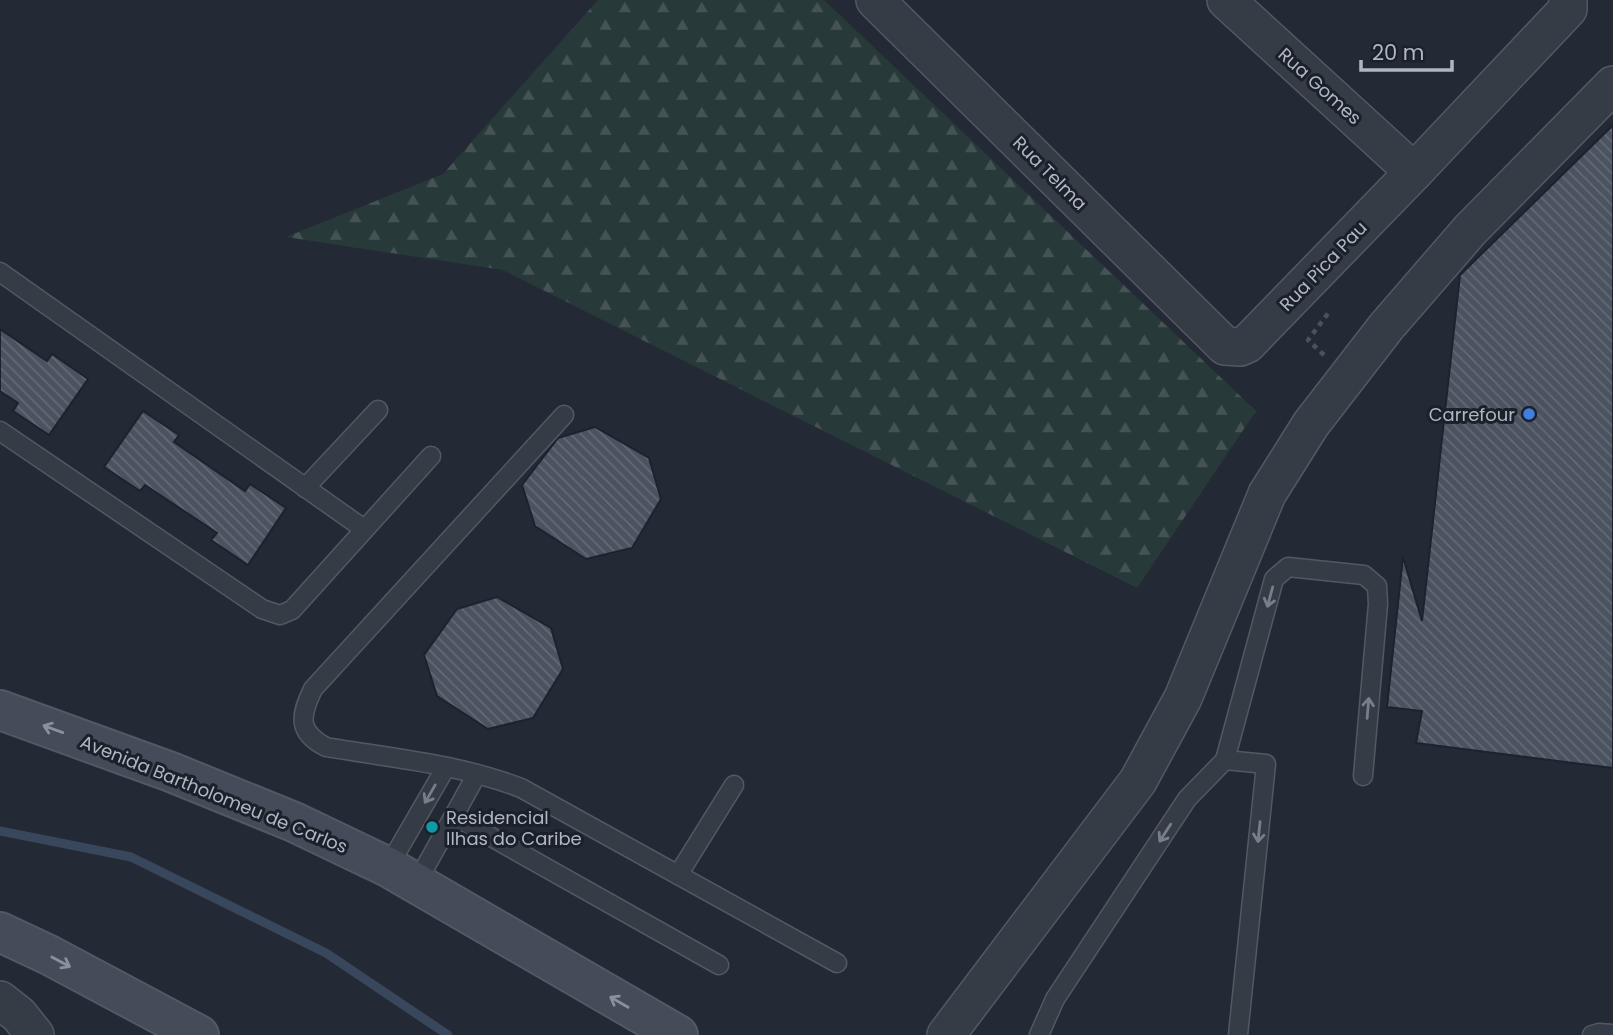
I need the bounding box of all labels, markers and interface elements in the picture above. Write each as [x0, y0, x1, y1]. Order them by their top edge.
scale bar [1361, 28, 1452, 72]
text: 20 m [1372, 38, 1425, 67]
street label: Rua Gomes [1273, 42, 1367, 130]
street label: Rua Telma [1007, 130, 1093, 216]
street label: Rua Pica Pau [1274, 215, 1372, 317]
place label: Carrefour [1429, 402, 1515, 427]
marker: Carrefour [1521, 406, 1537, 422]
one-way arrow [1262, 586, 1275, 608]
one-way arrow [1362, 697, 1375, 720]
one-way arrow [42, 722, 64, 734]
street label: Avenida Bartholomeu de Carlos [77, 729, 351, 859]
one-way arrow [423, 784, 437, 804]
place label: Residencial Ilhas do Caribe [446, 805, 582, 851]
marker: Residencial Ilhas do Caribe [424, 819, 440, 835]
one-way arrow [1253, 820, 1266, 842]
one-way arrow [1158, 822, 1172, 842]
one-way arrow [51, 955, 71, 969]
one-way arrow [609, 995, 629, 1009]

